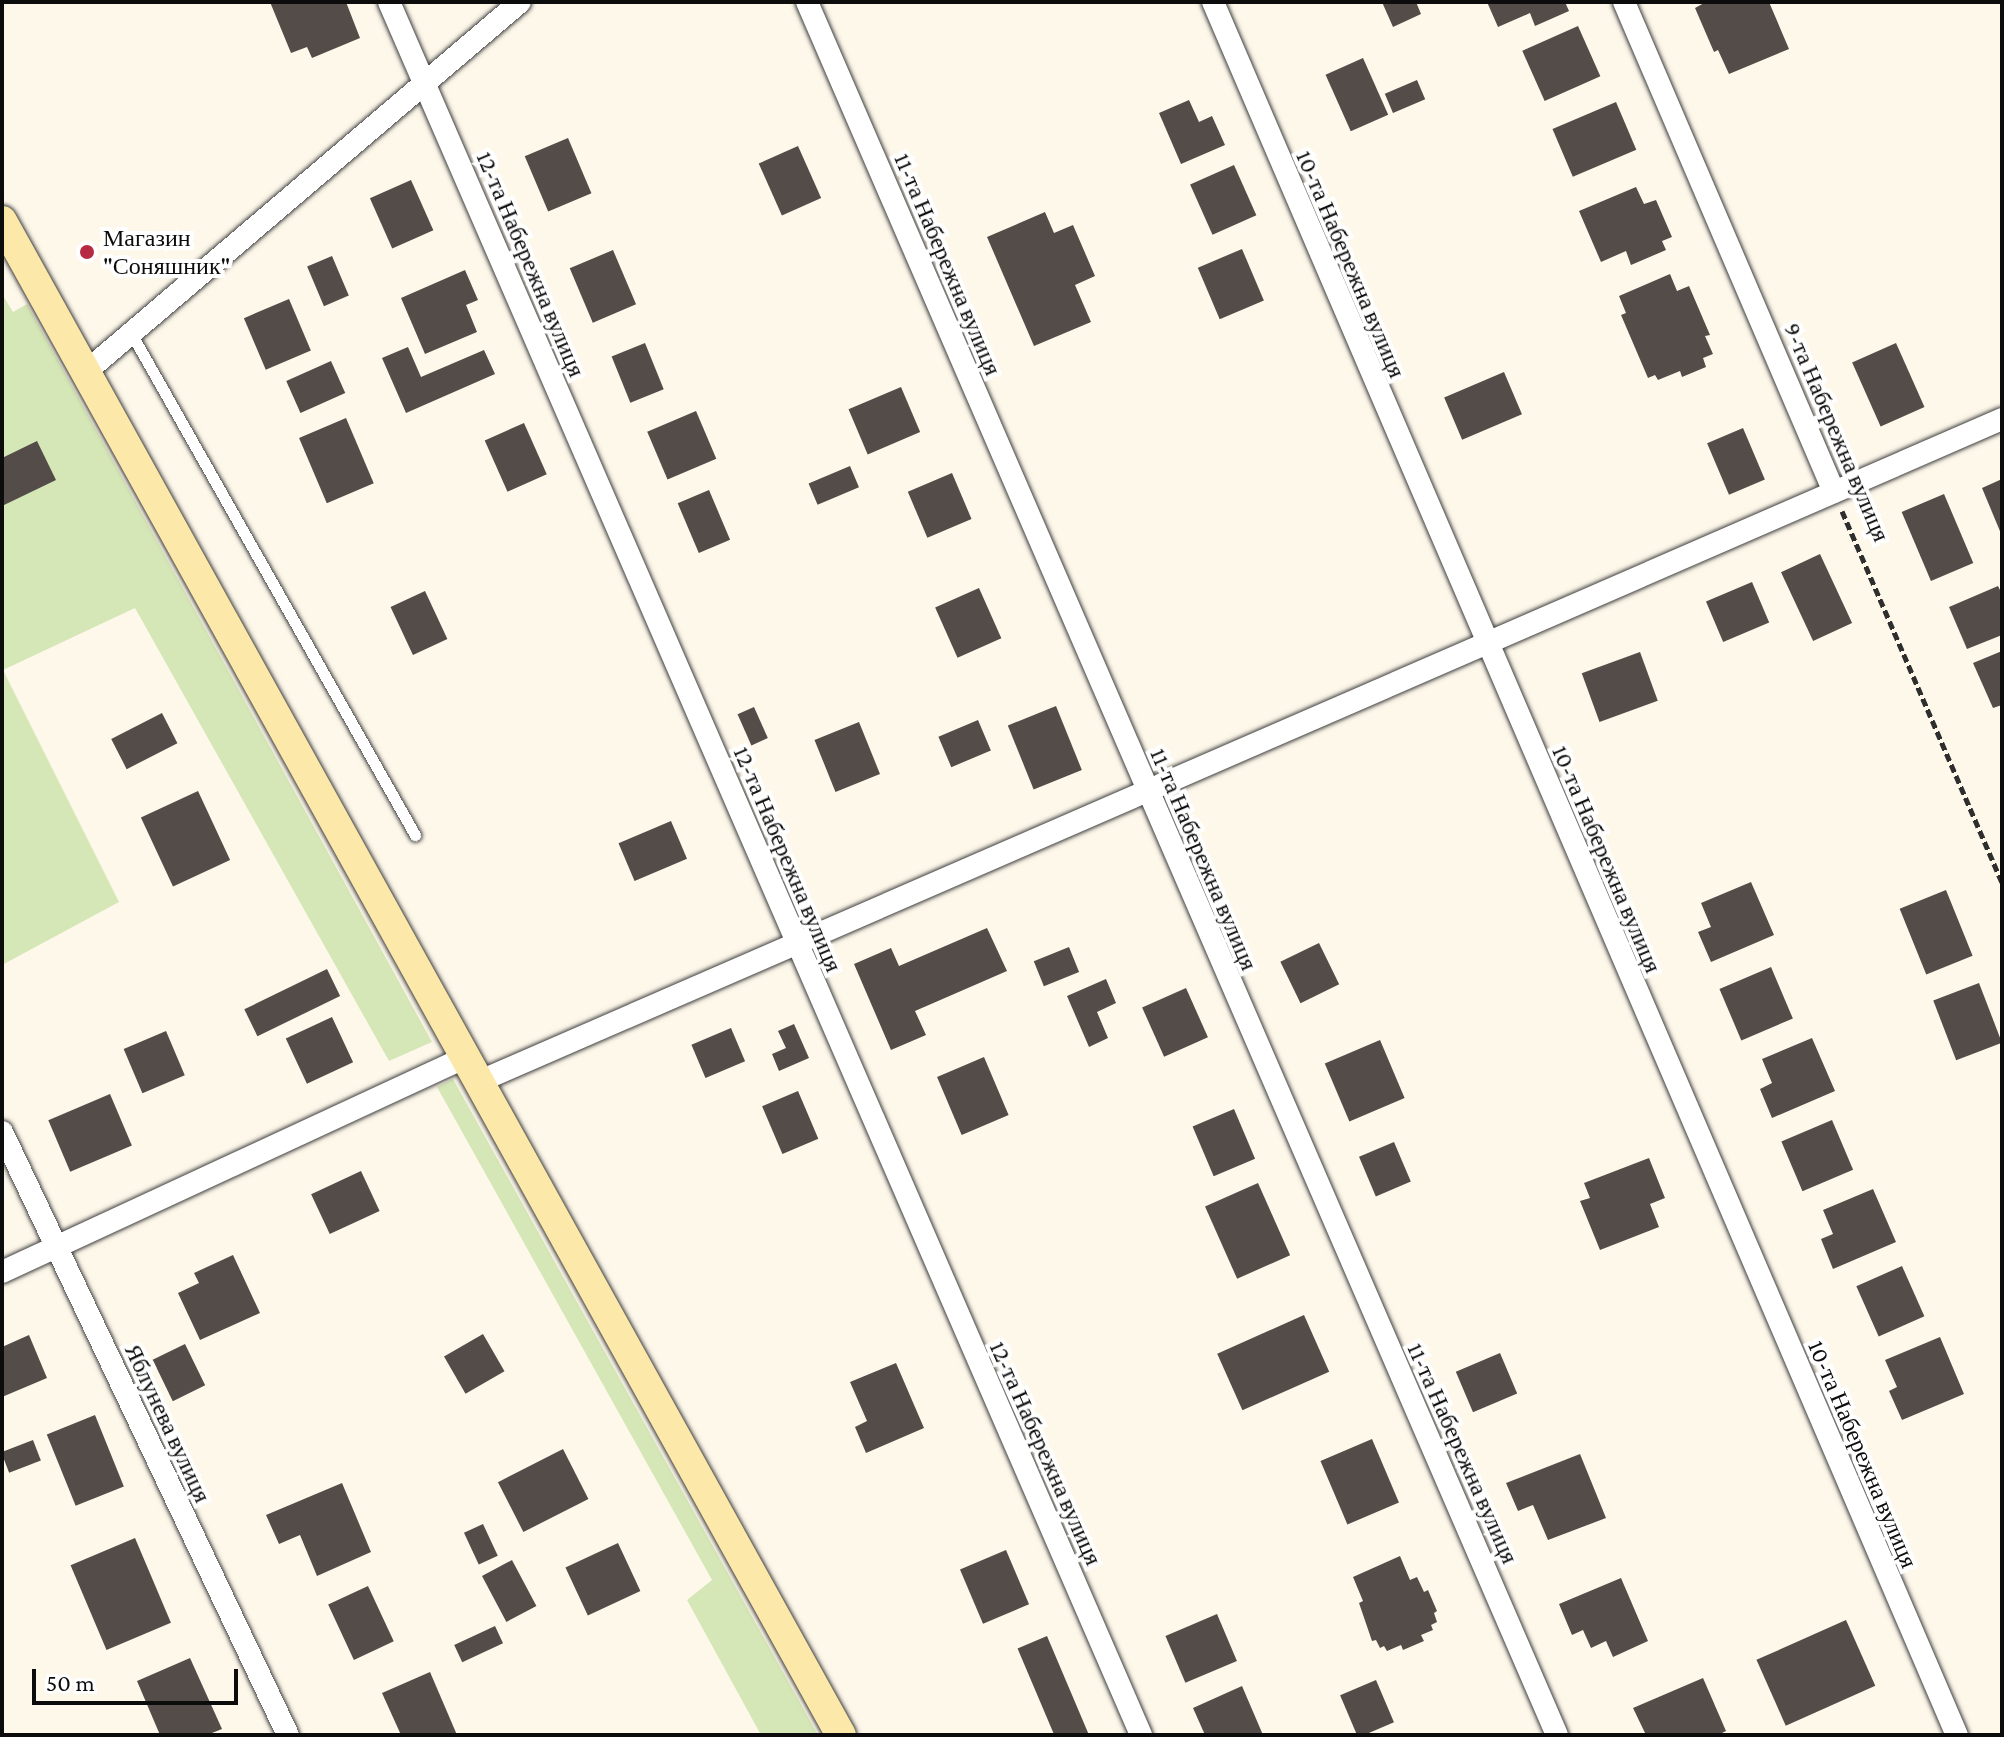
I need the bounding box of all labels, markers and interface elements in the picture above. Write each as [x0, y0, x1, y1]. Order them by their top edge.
street label: 10-та Набережна вулиця [1290, 146, 1412, 382]
street label: 12-та Набережна вулиця [470, 147, 592, 381]
street label: 11-та Набережна вулиця [888, 149, 1008, 379]
place label: Магазин "Соняшник" [103, 224, 230, 280]
marker: Магазин "Соняшник" [78, 243, 96, 261]
street label: 9-та Набережна вулиця [1778, 318, 1896, 546]
street label: 10-та Набережна вулиця [1546, 741, 1668, 977]
street label: 12-та Набережна вулиця [727, 742, 849, 976]
street label: 11-та Набережна вулиця [1144, 744, 1264, 974]
street label: 10-та Набережна вулиця [1802, 1336, 1924, 1572]
street label: 12-та Набережна вулиця [984, 1337, 1108, 1569]
street label: 11-та Набережна вулиця [1401, 1338, 1525, 1568]
street label: Яблунева вулиця [119, 1339, 217, 1507]
scale bar [36, 1653, 242, 1703]
text: 50 m [46, 1669, 95, 1696]

